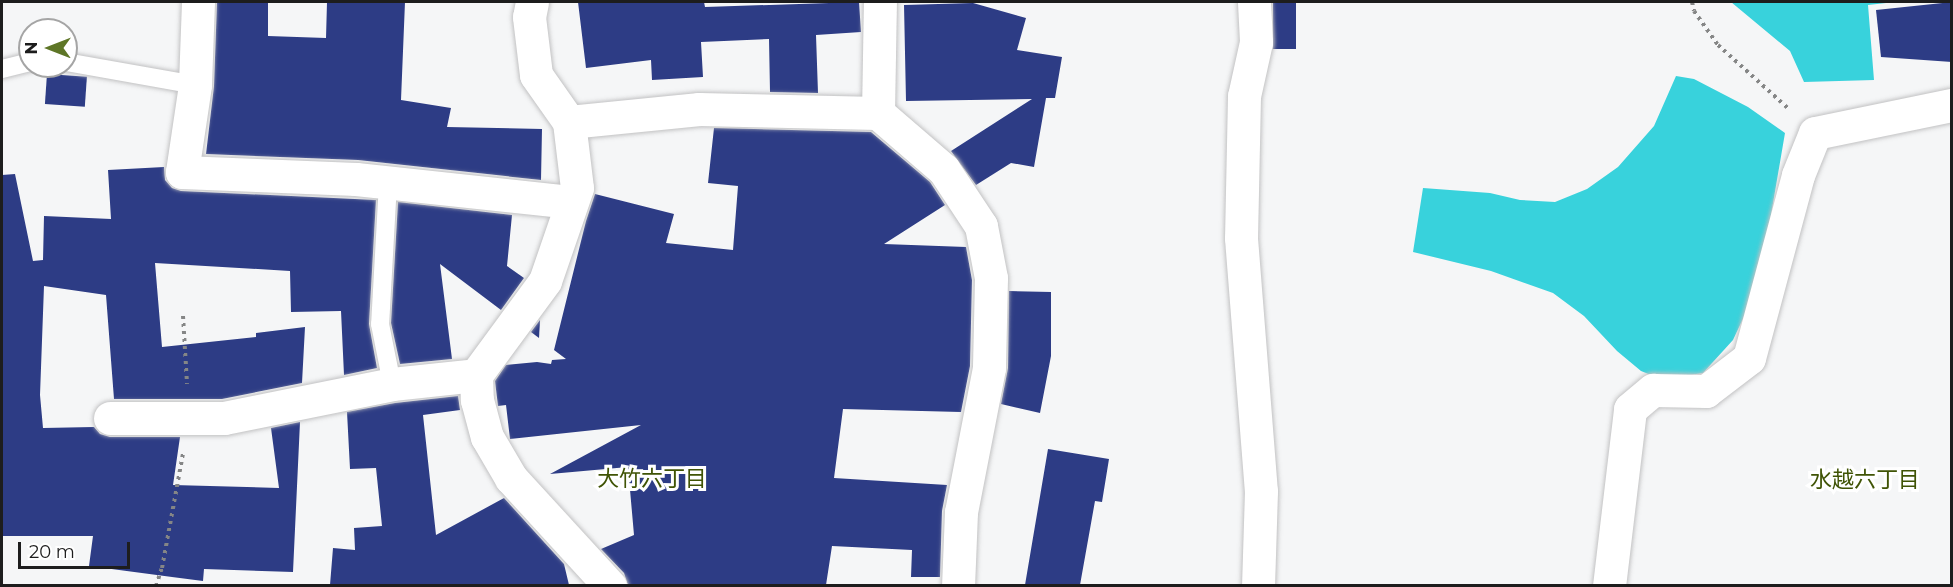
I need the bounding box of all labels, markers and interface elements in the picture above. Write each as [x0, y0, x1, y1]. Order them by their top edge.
north arrow [18, 18, 78, 78]
text: N [22, 42, 41, 54]
district label: 大竹六丁目 [597, 466, 707, 492]
district label: 水越六丁目 [1810, 467, 1920, 493]
scale bar [21, 530, 134, 568]
text: 20 m [29, 541, 75, 563]

